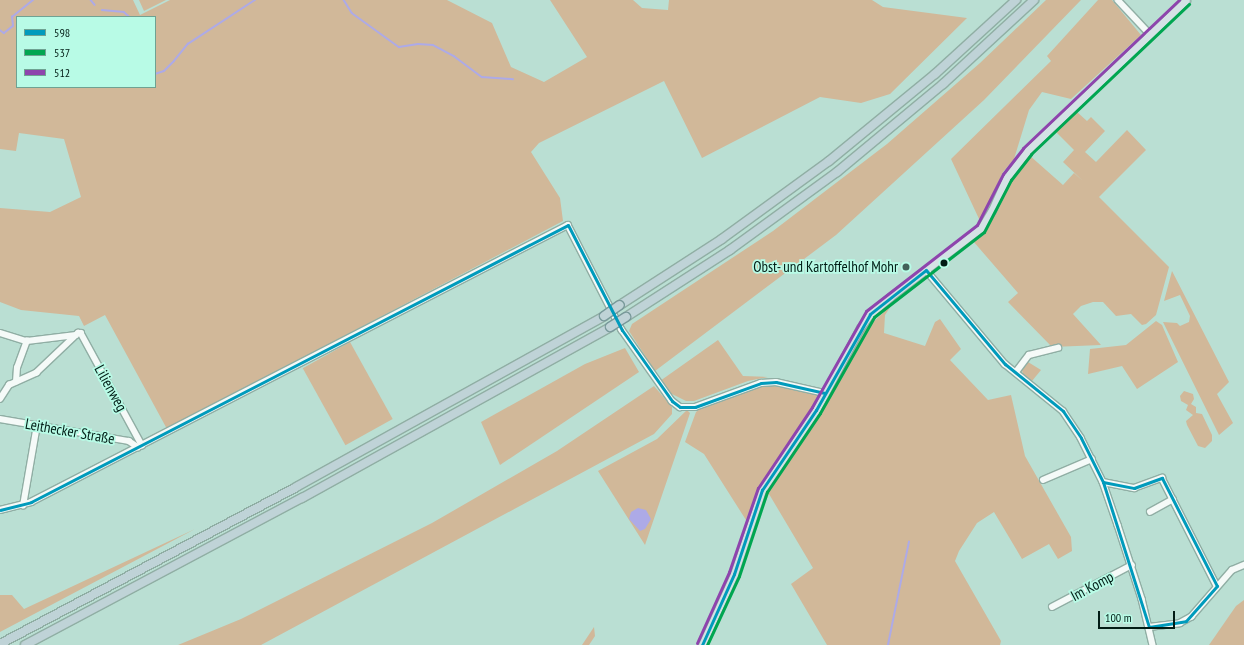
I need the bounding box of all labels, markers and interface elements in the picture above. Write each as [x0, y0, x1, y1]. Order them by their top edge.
legend [16, 16, 156, 88]
text: 598 [54, 25, 70, 40]
text: 537 [54, 45, 70, 60]
text: 512 [54, 65, 70, 80]
place label: Obst- und Kartoffelhof Mohr [752, 258, 898, 276]
unlabelled marker [939, 258, 949, 268]
marker: Obst- und Kartoffelhof Mohr [901, 262, 911, 272]
street label: Lilienweg [91, 362, 131, 414]
street label: Leithecker Straße [24, 414, 116, 448]
street label: Im Komp [1067, 567, 1117, 605]
scale bar [1100, 603, 1177, 629]
text: 100 m [1105, 610, 1132, 625]

